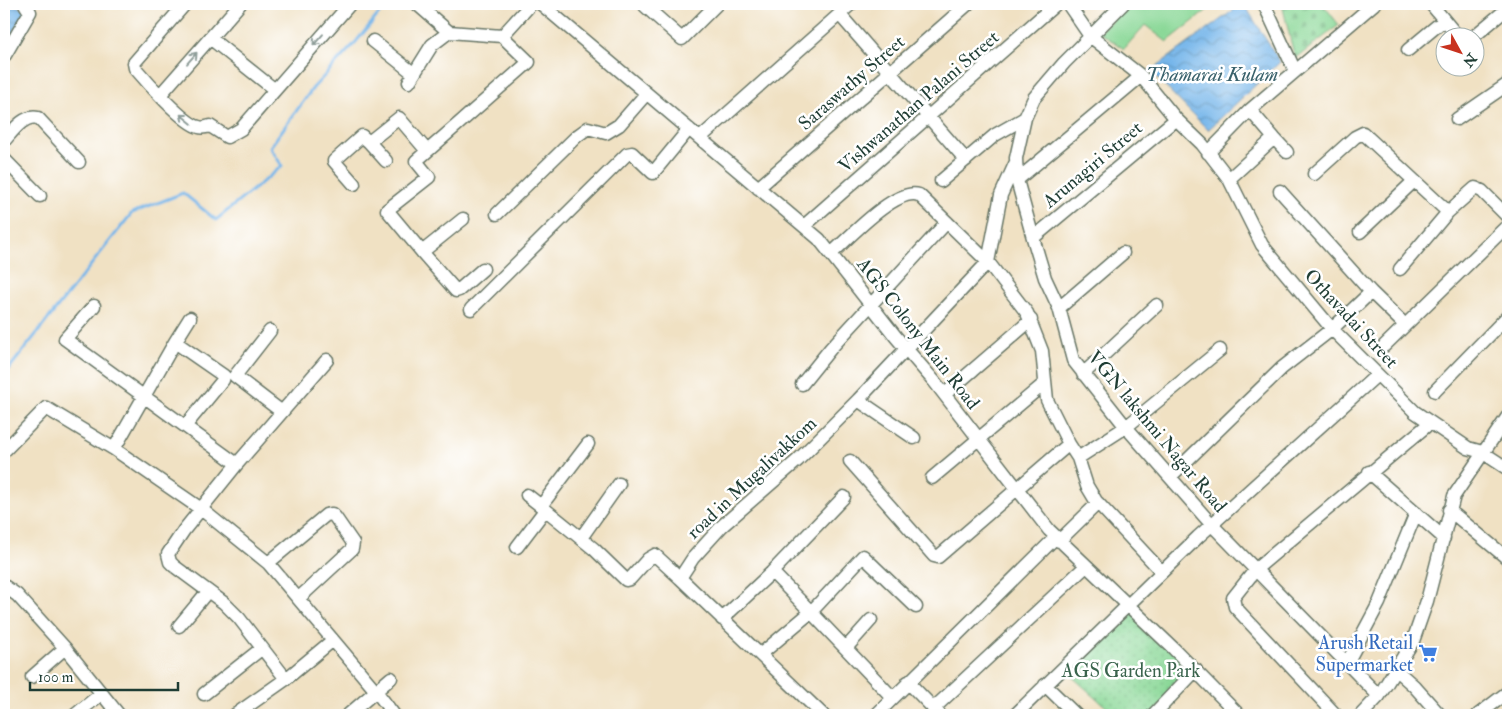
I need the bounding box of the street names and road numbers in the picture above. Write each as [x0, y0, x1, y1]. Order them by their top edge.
street label: Vishwanathan Palani Street [833, 25, 1004, 178]
street label: Saraswathy Street [793, 30, 910, 136]
street label: Arunagiri Street [1037, 116, 1147, 214]
street label: AGS Colony Main Road [851, 252, 985, 415]
street label: Othavadai Street [1299, 264, 1403, 373]
street label: VGN lakshmi Nagar Road [1082, 346, 1232, 518]
street label: road in Mugalivakkom [682, 411, 822, 544]

